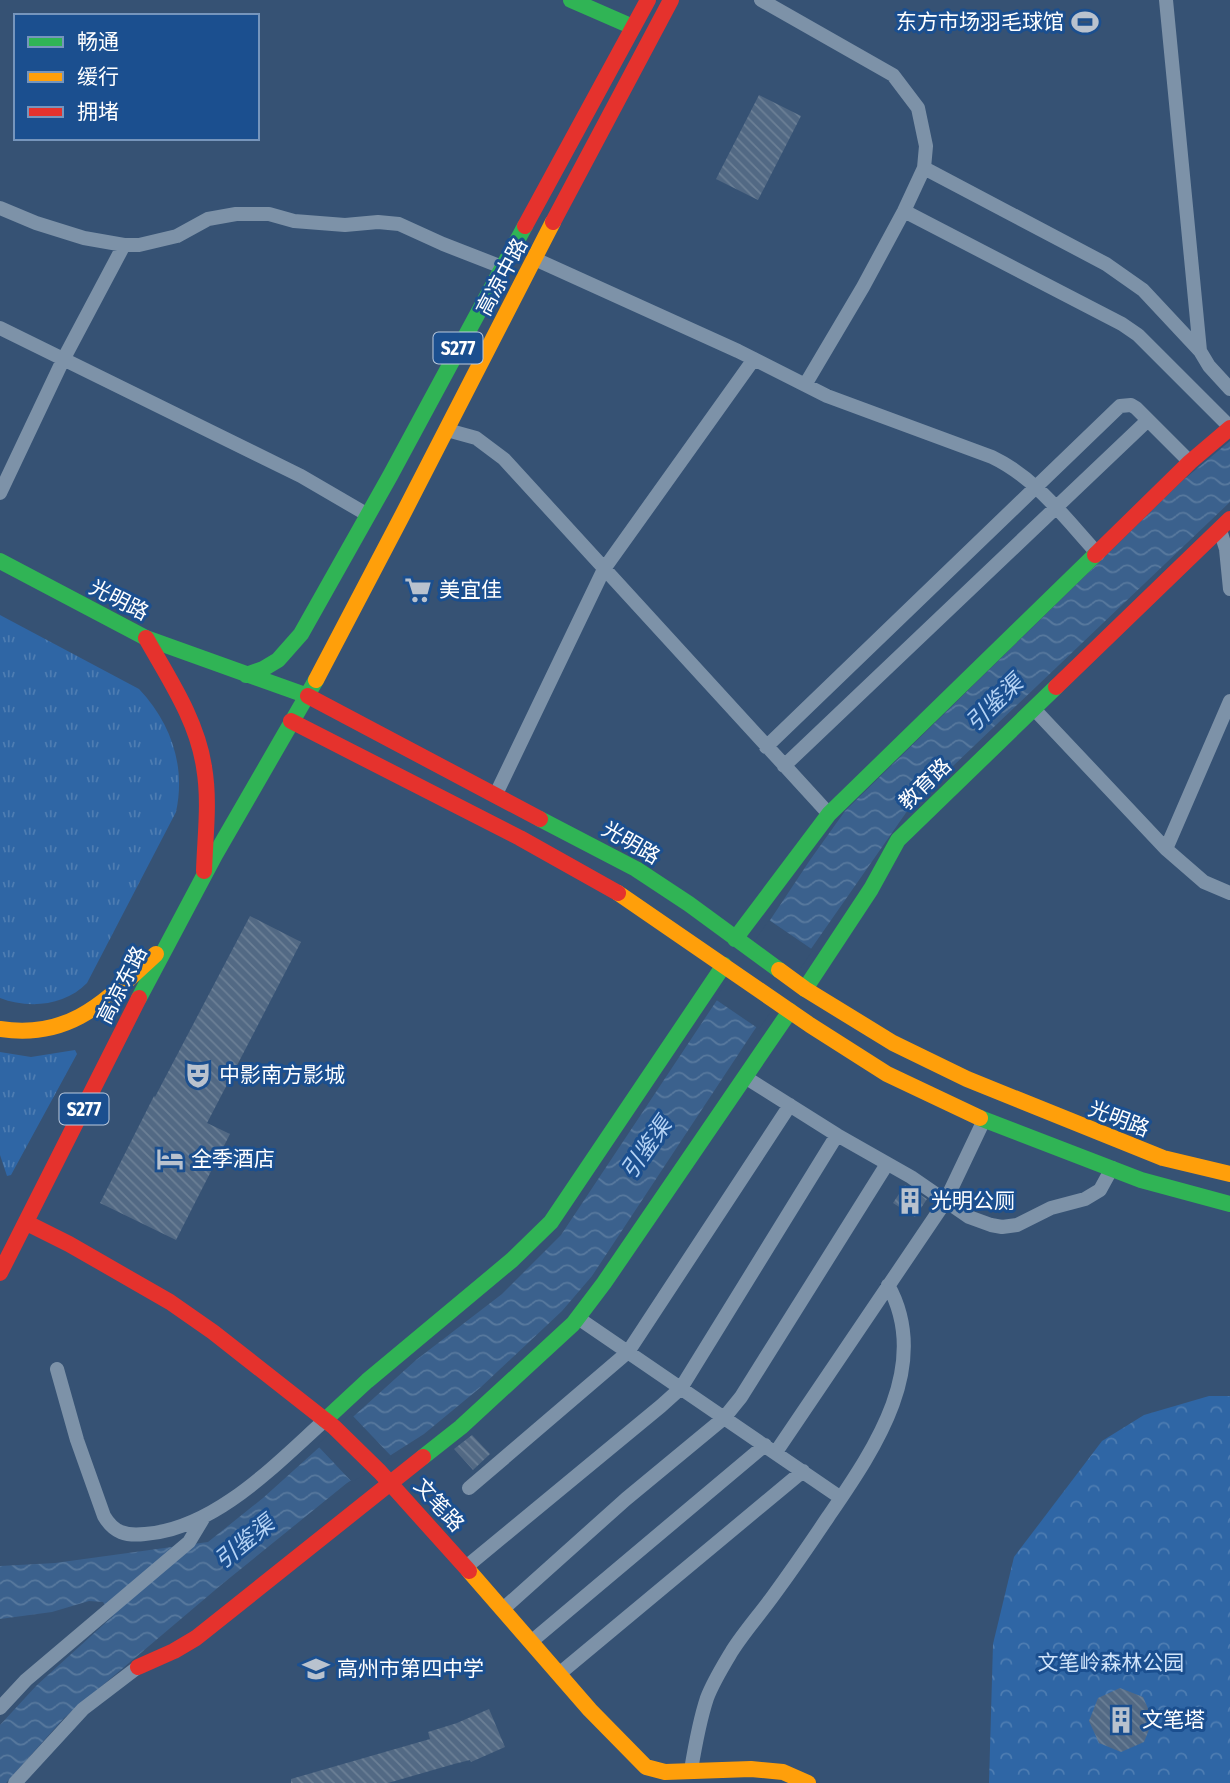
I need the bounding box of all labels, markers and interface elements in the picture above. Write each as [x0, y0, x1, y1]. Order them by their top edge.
sports icon: 东方市场羽毛球馆 [1070, 7, 1100, 37]
place label: 东方市场羽毛球馆 [896, 9, 1064, 35]
legend [14, 14, 259, 140]
text: 畅通 [77, 29, 119, 55]
text: 缓行 [77, 64, 119, 90]
text: 拥堵 [77, 99, 119, 125]
street label: 高凉中路 [471, 234, 533, 320]
road number: S277 [434, 332, 482, 364]
street label: 光明路 [85, 574, 153, 626]
supermarket icon: 美宜佳 [403, 575, 433, 605]
place label: 美宜佳 [439, 577, 502, 603]
water label: 引鉴渠 [959, 667, 1031, 737]
street label: 教育路 [893, 753, 957, 815]
street label: 光明路 [597, 816, 665, 870]
street label: 高凉东路 [91, 942, 153, 1028]
theatre icon: 中影南方影城 [183, 1060, 213, 1090]
place label: 中影南方影城 [219, 1062, 345, 1088]
road number: S277 [60, 1093, 108, 1124]
street label: 光明路 [1085, 1096, 1153, 1142]
water label: 引鉴渠 [615, 1109, 679, 1184]
hotel icon: 全季酒店 [155, 1144, 185, 1174]
place label: 全季酒店 [191, 1146, 275, 1172]
building icon: 光明公厕 [895, 1186, 925, 1216]
place label: 光明公厕 [931, 1188, 1015, 1214]
street label: 文笔路 [408, 1473, 470, 1537]
water label: 引鉴渠 [208, 1508, 282, 1575]
park label: 文笔岭森林公园 [1038, 1650, 1185, 1676]
school or university icon: 高州市第四中学 [301, 1654, 331, 1684]
place label: 高州市第四中学 [337, 1656, 484, 1682]
building icon: 文笔塔 [1106, 1705, 1136, 1735]
place label: 文笔塔 [1142, 1707, 1205, 1733]

